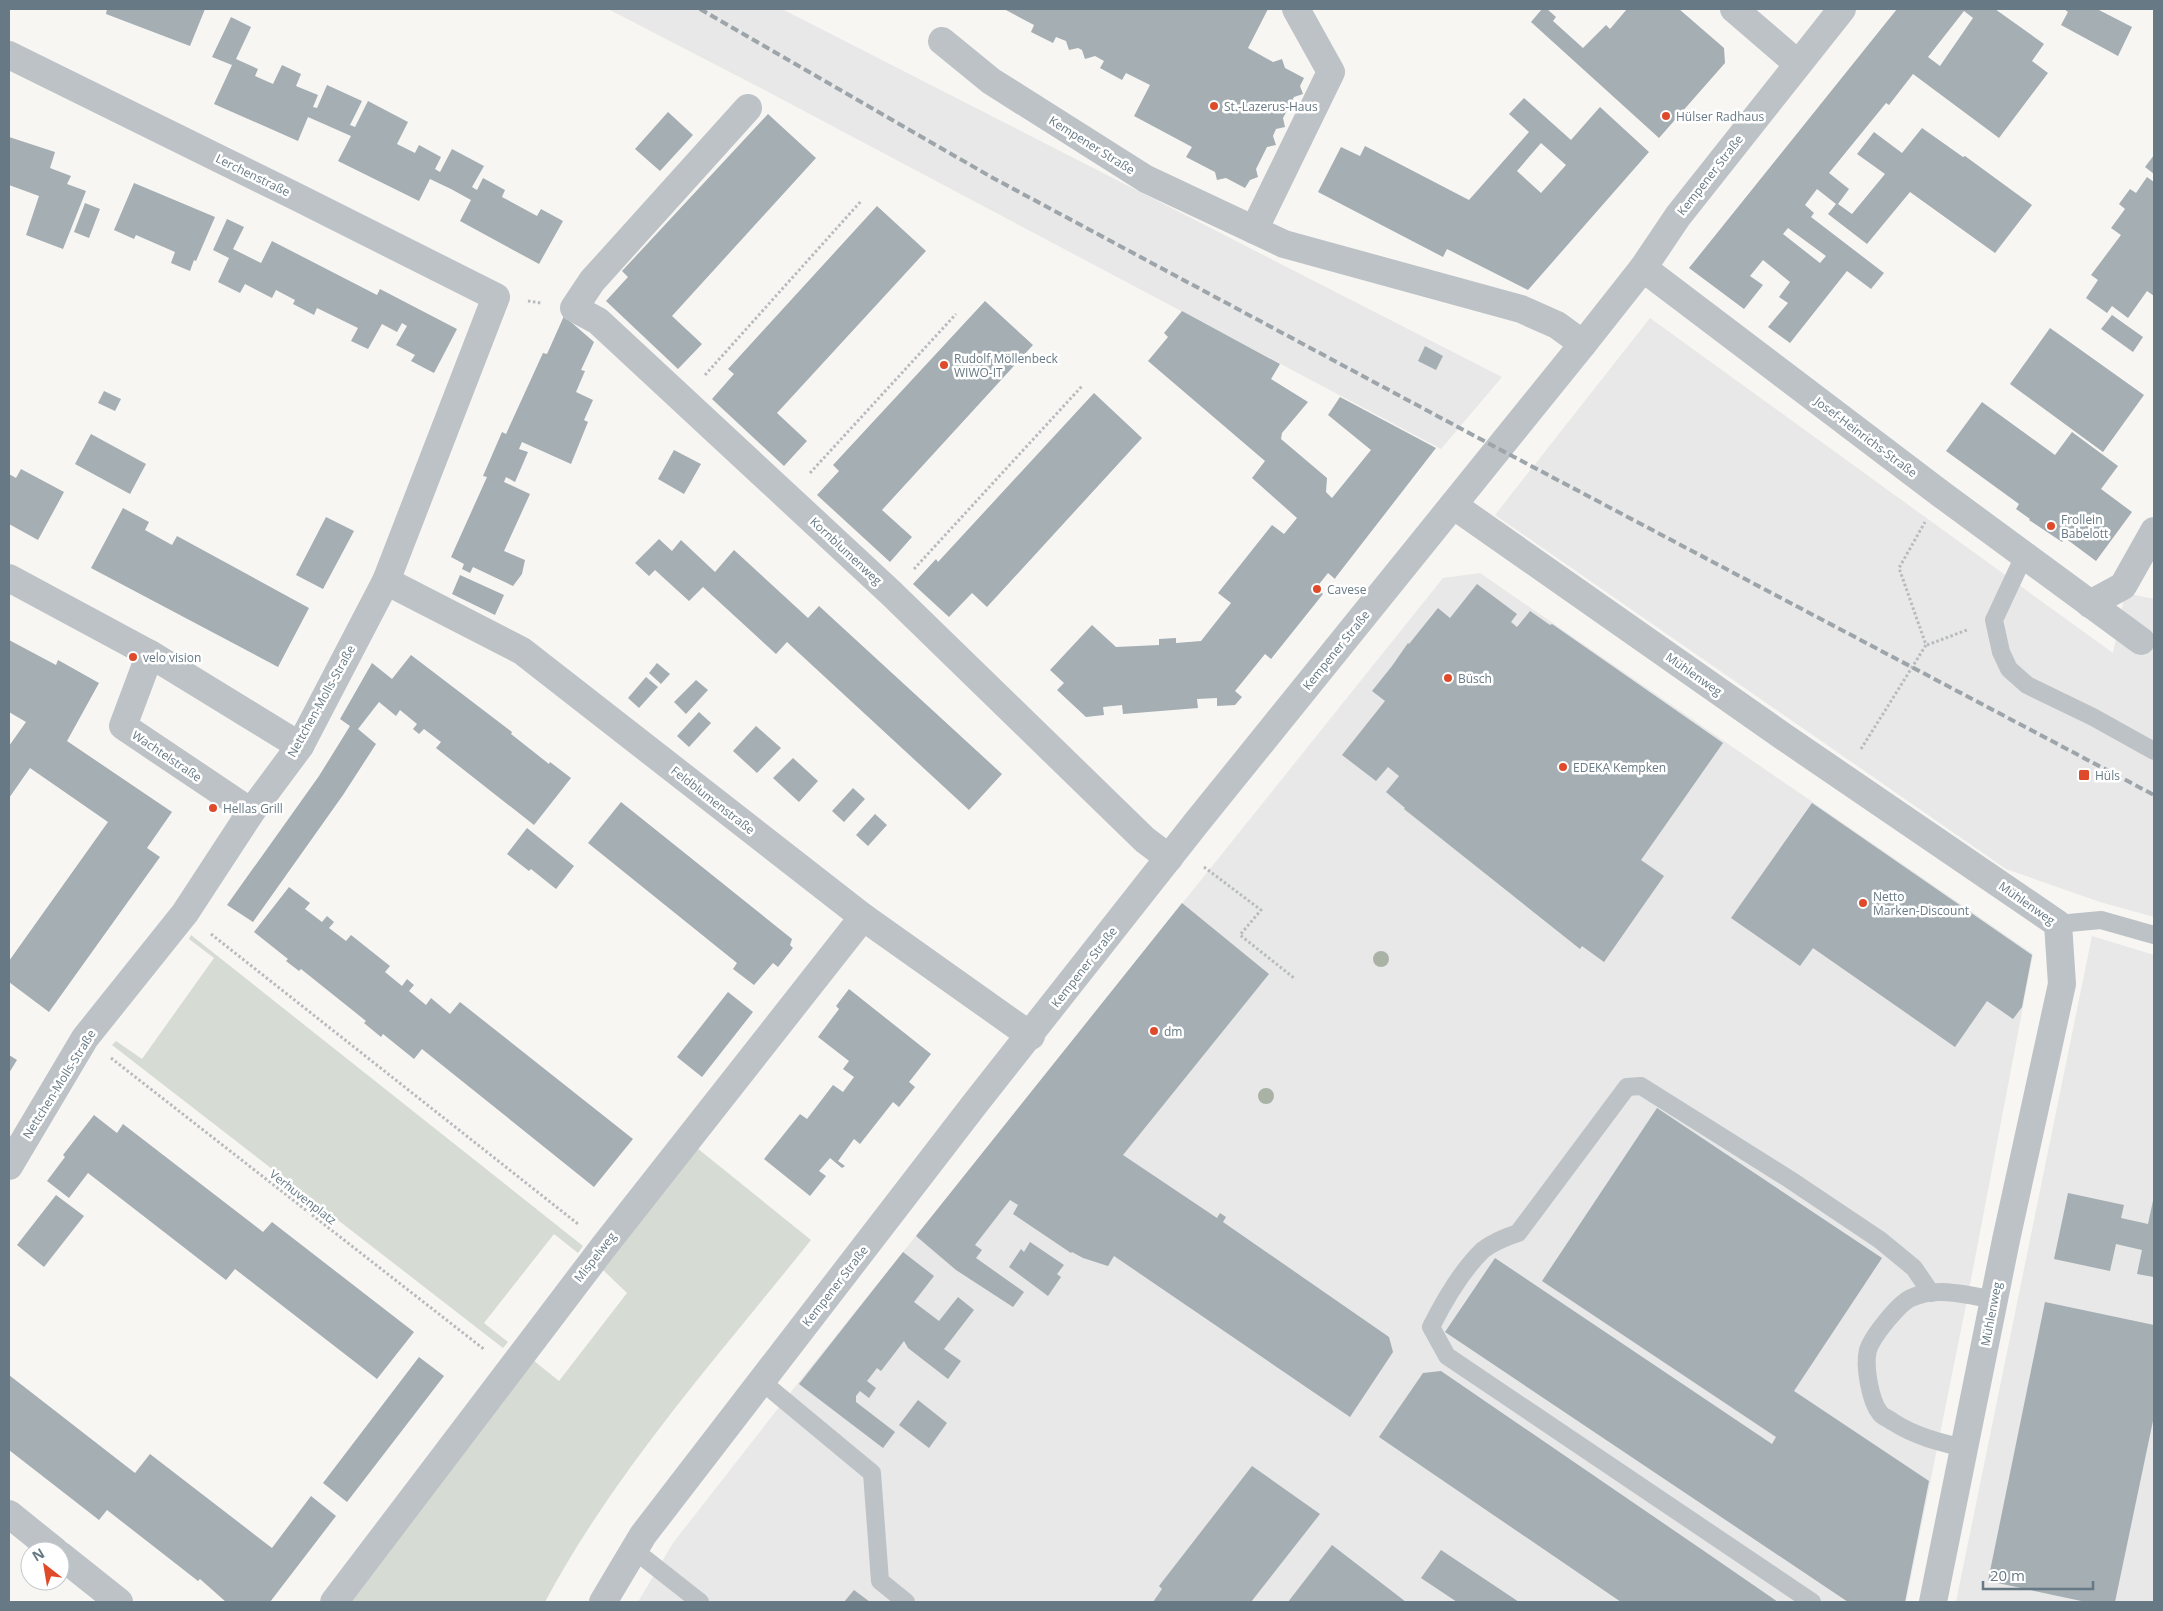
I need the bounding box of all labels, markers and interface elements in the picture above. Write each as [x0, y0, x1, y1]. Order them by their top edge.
place label: St.-Lazerus-Haus [1224, 98, 1318, 115]
marker: St.-Lazerus-Haus [1208, 100, 1220, 112]
place label: Hülser Radhaus [1676, 108, 1765, 125]
marker: Hülser Radhaus [1660, 110, 1672, 122]
street label: Kempener Straße [1046, 112, 1138, 178]
street label: Kempener Straße [1673, 131, 1747, 219]
street label: Lerchenstraße [213, 150, 293, 200]
place label: Rudolf Möllenbeck WIWO-IT [954, 350, 1059, 381]
marker: Rudolf Möllenbeck WIWO-IT [938, 359, 950, 371]
street label: Josef-Heinrichs-Straße [1811, 392, 1921, 481]
place label: Frollein Babelott [2061, 511, 2108, 542]
street label: Kornblumenweg [806, 513, 886, 589]
marker: Frollein Babelott [2045, 520, 2057, 532]
place label: Cavese [1327, 581, 1367, 598]
marker: Cavese [1311, 583, 1323, 595]
street label: Kempener Straße [1299, 606, 1374, 693]
street label: Nettchen-Molls-Straße [283, 642, 359, 760]
street label: Mühlenweg [1662, 648, 1726, 700]
place label: velo vision [143, 649, 201, 666]
marker: velo vision [127, 651, 139, 663]
place label: Büsch [1458, 670, 1492, 687]
marker: Büsch [1442, 672, 1454, 684]
street label: Wachtelstraße [129, 726, 205, 786]
place label: EDEKA Kempken [1573, 759, 1666, 776]
marker: EDEKA Kempken [1557, 761, 1569, 773]
street label: Feldblumenstraße [668, 762, 759, 838]
place label: Hüls [2095, 767, 2120, 784]
marker: Hüls [2077, 768, 2091, 782]
place label: Hellas Grill [223, 800, 283, 817]
marker: Hellas Grill [207, 802, 219, 814]
street label: Mühlenweg [1995, 877, 2059, 929]
place label: Netto Marken-Discount [1873, 888, 1969, 919]
marker: Netto Marken-Discount [1857, 897, 1869, 909]
street label: Kempener Straße [1047, 923, 1121, 1011]
place label: dm [1164, 1023, 1182, 1040]
marker: dm [1148, 1025, 1160, 1037]
street label: Nettchen-Molls-Straße [18, 1026, 100, 1142]
street label: Verhuvenplatz [266, 1166, 340, 1229]
street label: Mispelweg [570, 1228, 620, 1286]
street label: Kempener Straße [798, 1242, 872, 1330]
street label: Mühlenweg [1976, 1280, 2006, 1348]
north arrow [20, 1541, 70, 1591]
text: N [28, 1543, 48, 1566]
scale bar [1983, 1558, 2093, 1590]
text: 20 m [1990, 1565, 2025, 1585]

